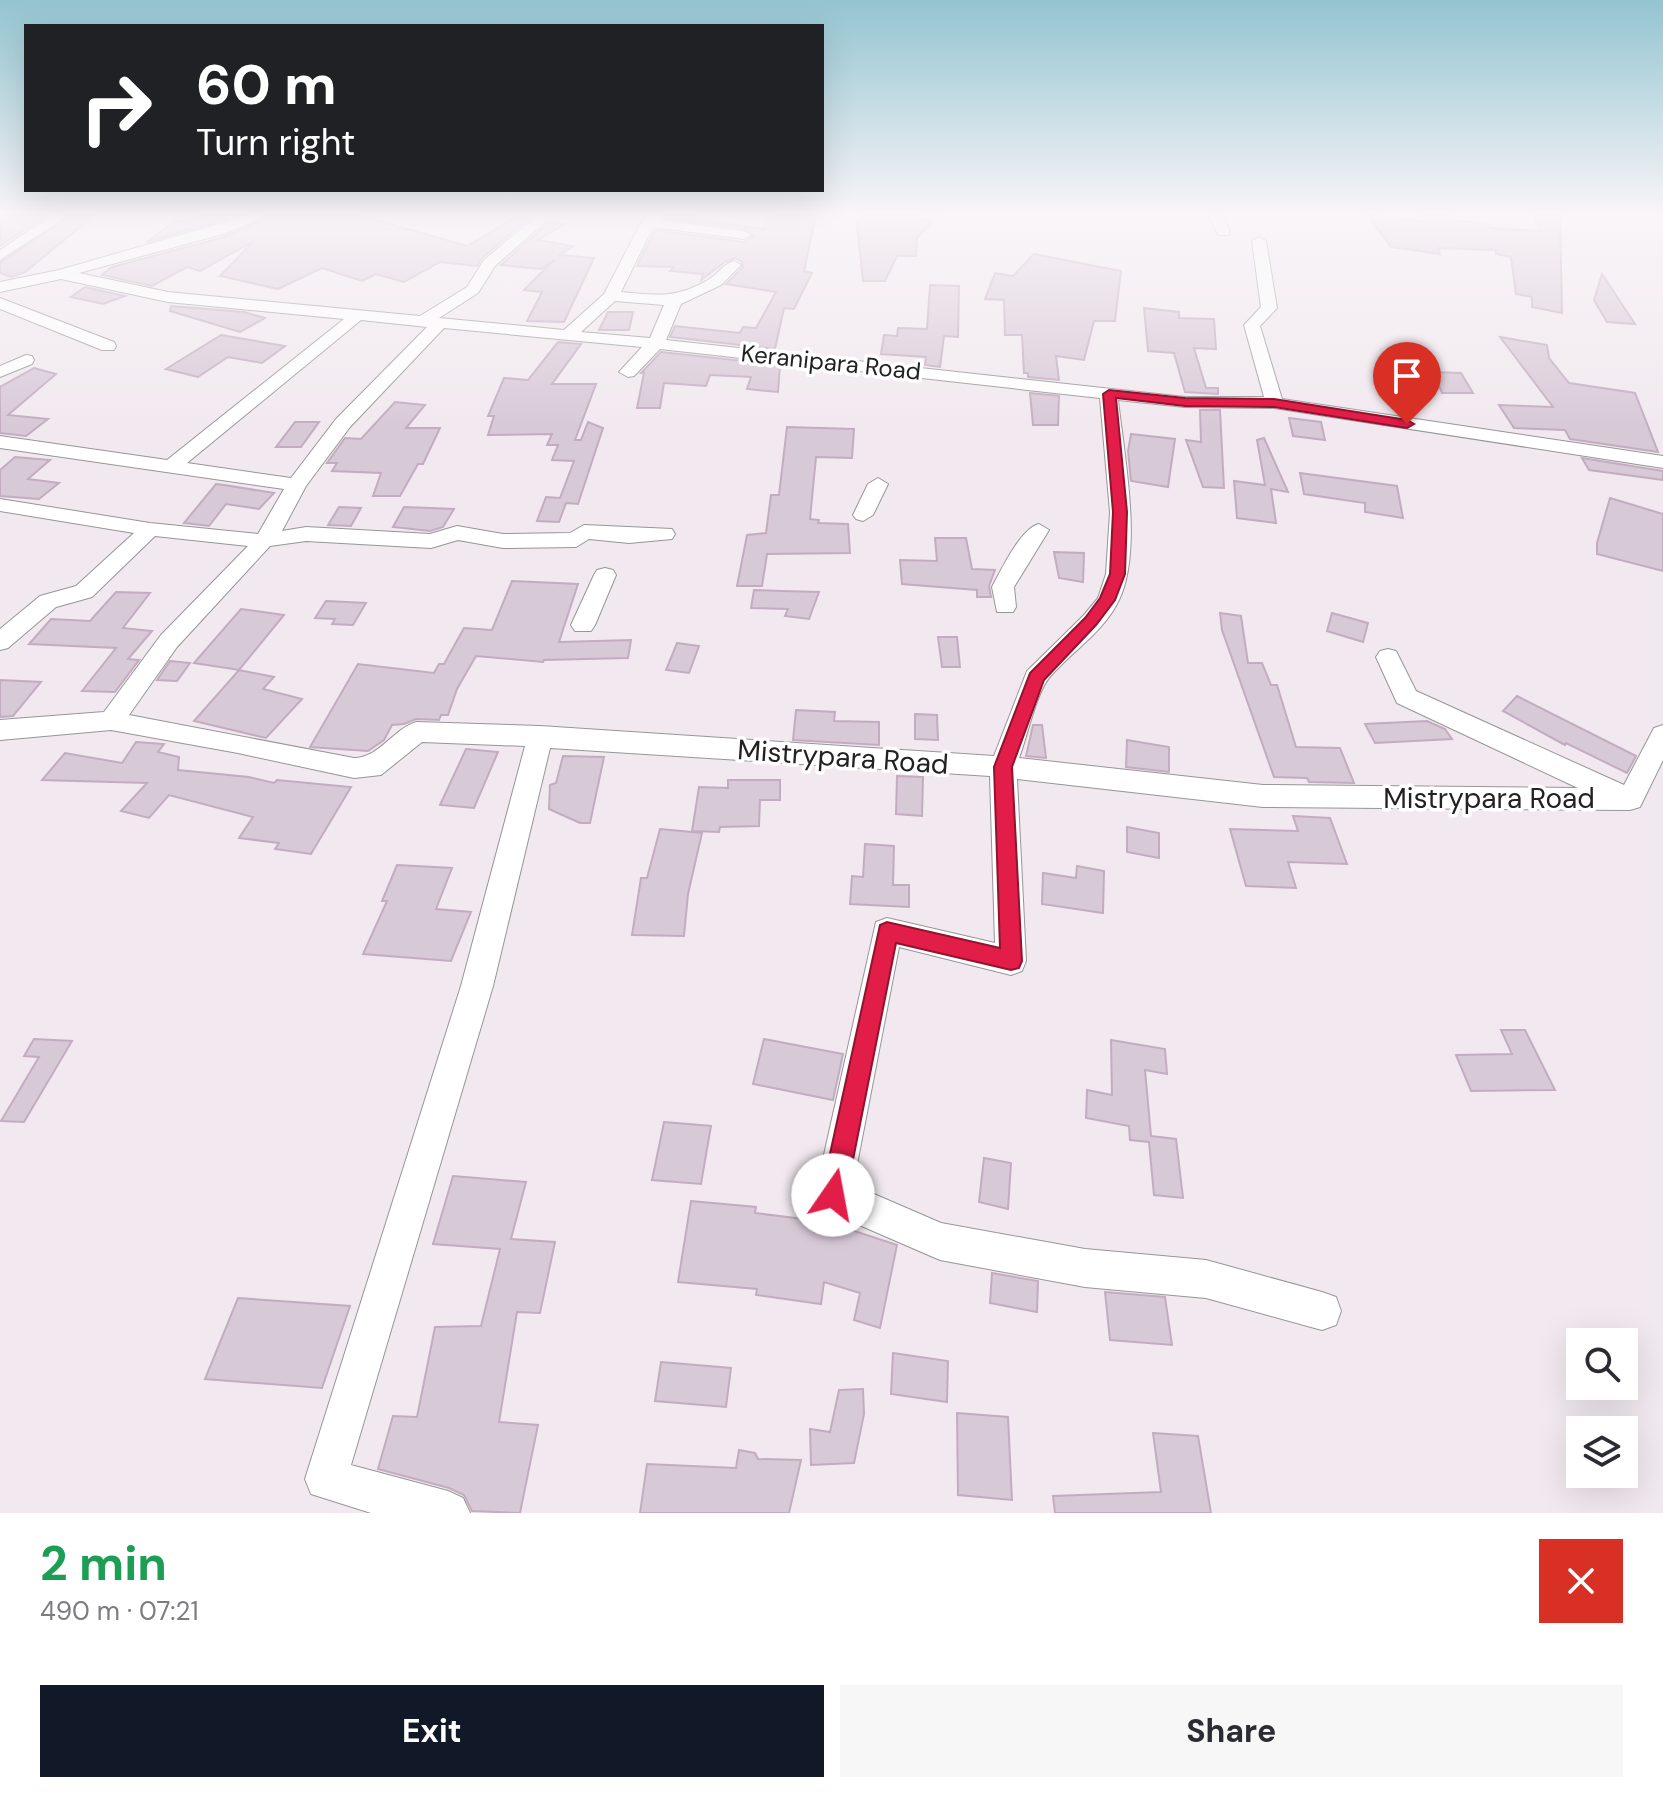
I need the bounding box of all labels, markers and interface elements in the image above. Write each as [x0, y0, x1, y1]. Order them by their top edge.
text: 60 m [196, 48, 337, 121]
icon: right [64, 56, 168, 160]
text: Turn right [196, 119, 355, 166]
street label: Keranipara Road [740, 337, 922, 387]
pin [1373, 342, 1441, 424]
icon: arrive [1385, 354, 1429, 398]
street label: Mistrypara Road [736, 731, 950, 783]
street label: Mistrypara Road [1383, 780, 1595, 817]
position arrow [791, 1153, 875, 1237]
map controls [1566, 1328, 1638, 1488]
button: search [1566, 1328, 1638, 1400]
button: layers [1566, 1416, 1638, 1488]
text: 2 min [40, 1532, 167, 1595]
button: close [1539, 1539, 1623, 1623]
text: 490 m · 07:21 [40, 1594, 199, 1628]
button: Exit [40, 1685, 824, 1777]
button: Share [840, 1685, 1623, 1777]

